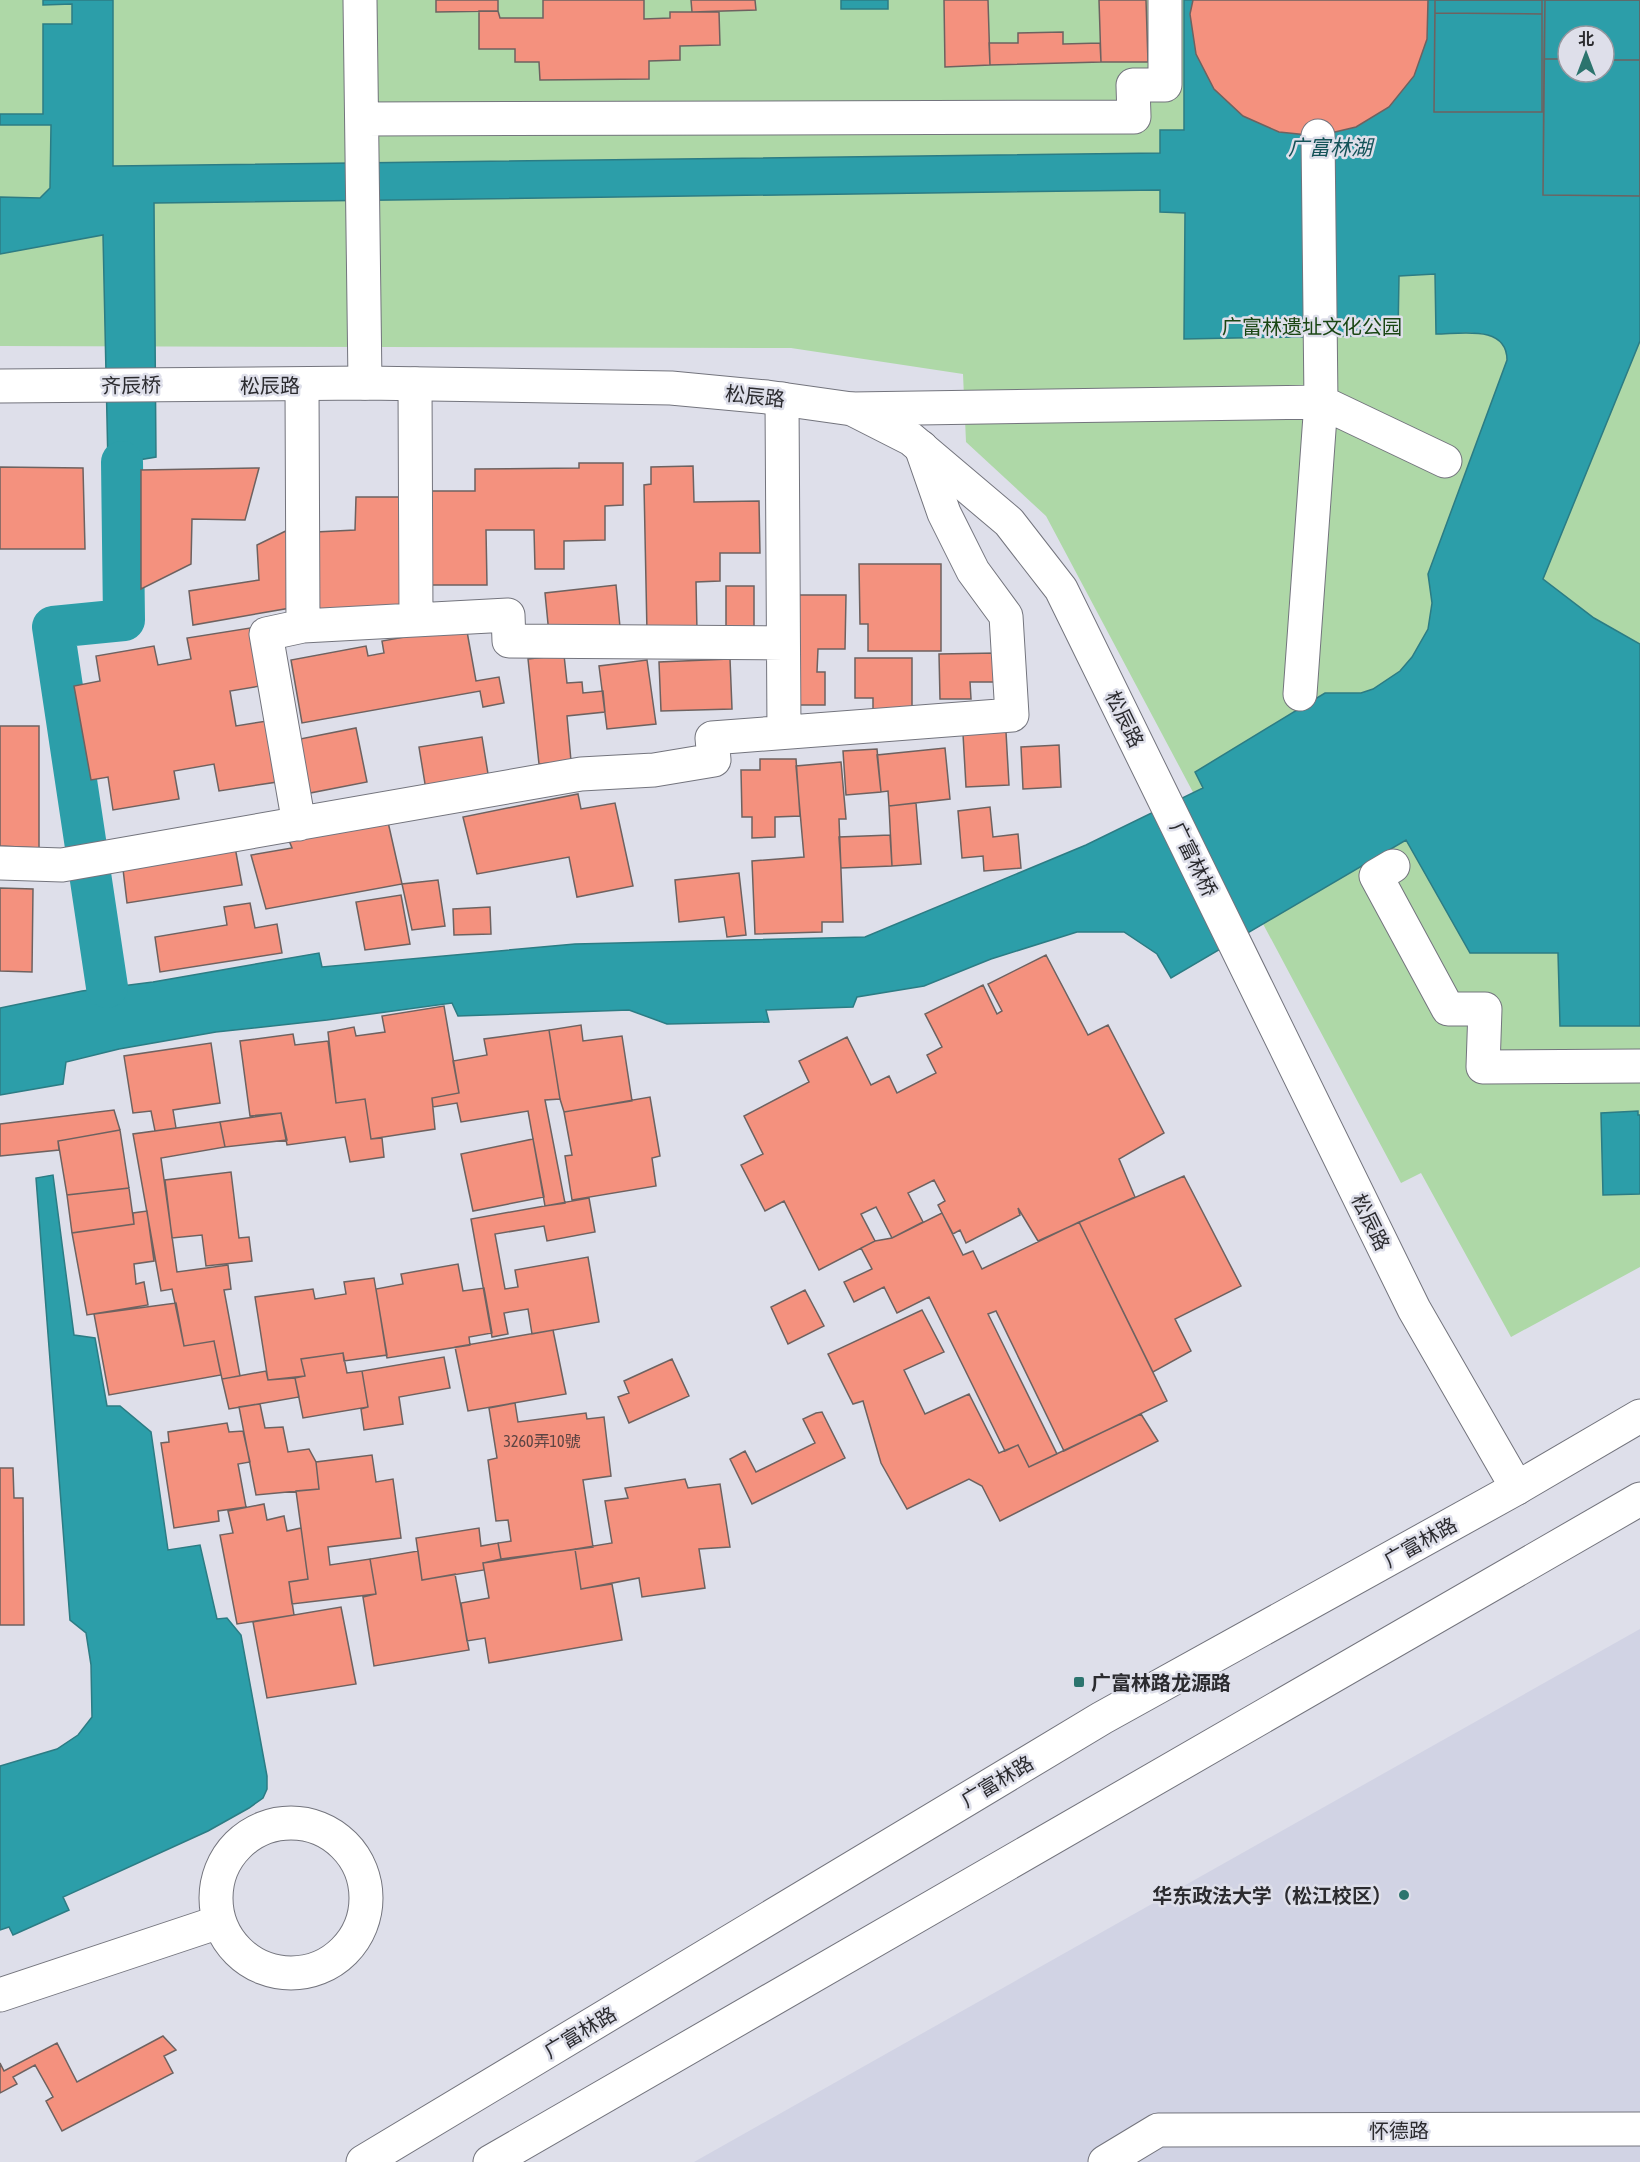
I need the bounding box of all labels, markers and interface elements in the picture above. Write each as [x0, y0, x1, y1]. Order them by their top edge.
north arrow [1556, 24, 1616, 84]
text: 北 [1578, 30, 1594, 48]
water label: 广富林湖 [1288, 135, 1375, 159]
park label: 广富林遗址文化公园 [1222, 315, 1402, 338]
street label: 齐辰桥 [101, 373, 161, 397]
street label: 松辰路 [240, 374, 300, 397]
street label: 松辰路 [724, 381, 786, 411]
street label: 松辰路 [1102, 687, 1148, 751]
street label: 广富林桥 [1166, 818, 1222, 900]
street label: 松辰路 [1348, 1190, 1394, 1254]
house number: 3260弄10號 [503, 1432, 581, 1450]
street label: 广富林路 [1379, 1513, 1461, 1571]
place label: 广富林路龙源路 [1091, 1671, 1231, 1694]
marker: 广富林路龙源路 [1072, 1675, 1086, 1689]
street label: 广富林路 [957, 1751, 1037, 1811]
place label: 华东政法大学（松江校区） [1152, 1884, 1392, 1907]
marker: 华东政法大学（松江校区） [1397, 1888, 1411, 1902]
street label: 广富林路 [540, 2002, 620, 2062]
street label: 怀德路 [1369, 2119, 1429, 2142]

